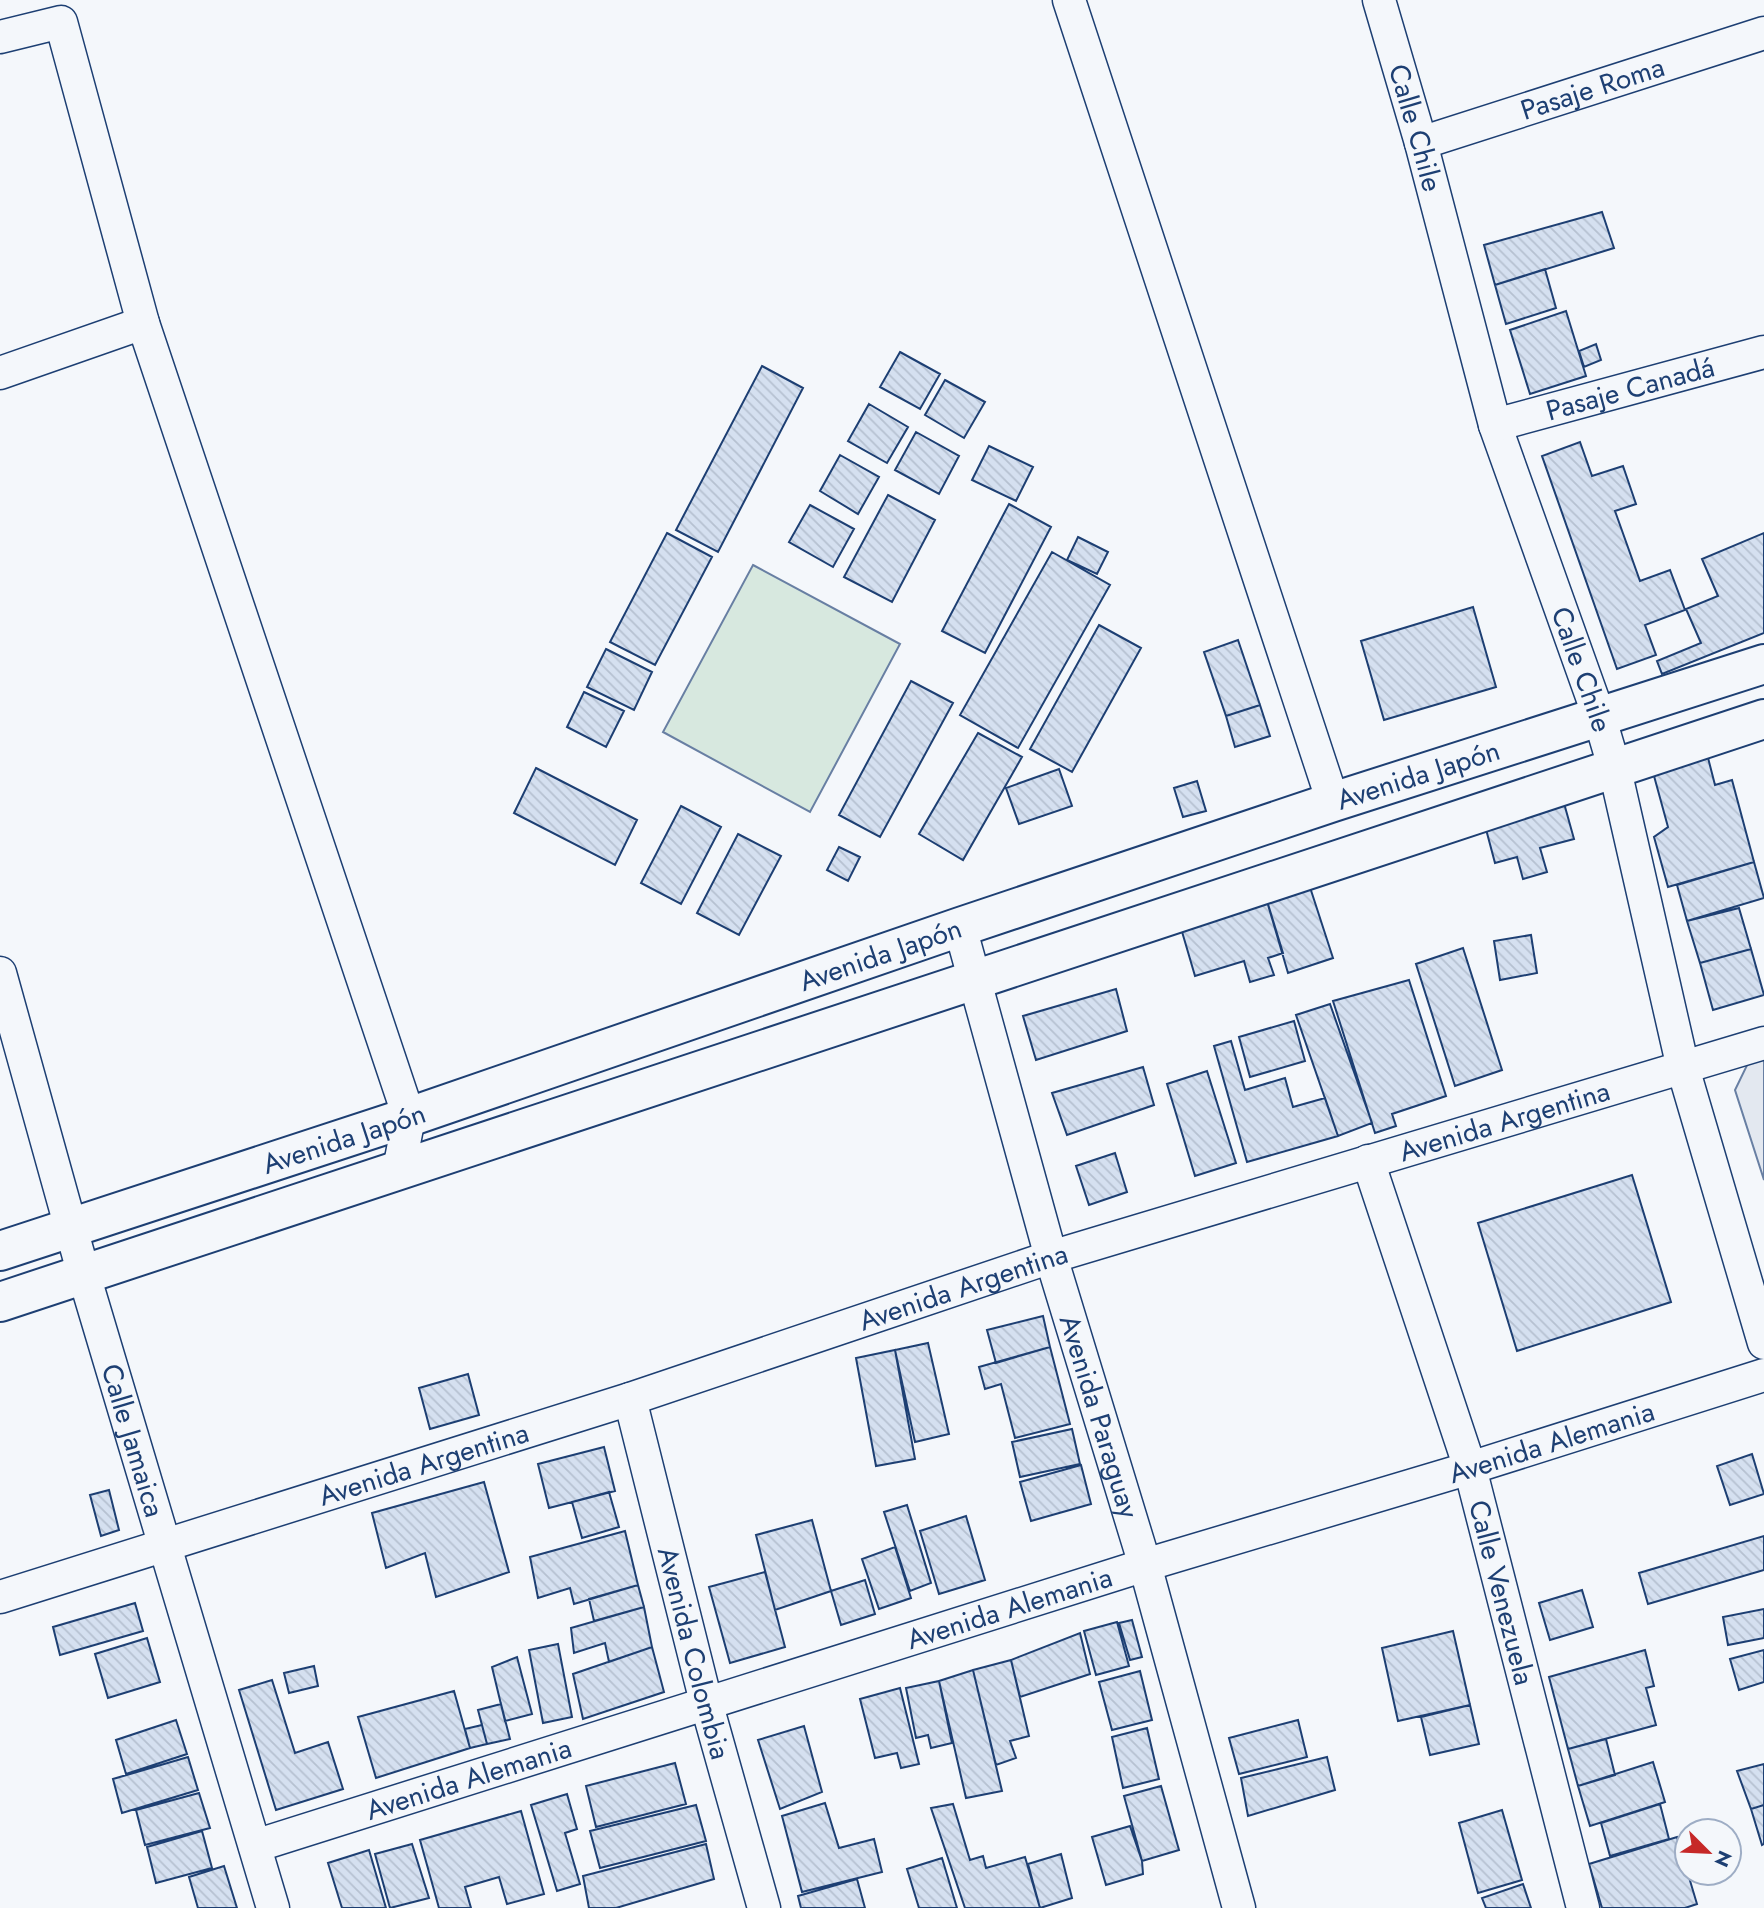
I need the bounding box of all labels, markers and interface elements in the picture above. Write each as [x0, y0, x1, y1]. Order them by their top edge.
street label: Pasaje Roma [1515, 46, 1670, 131]
street label: Calle Chile [1378, 59, 1453, 196]
street label: Pasaje Canadá [1541, 346, 1719, 431]
street label: Calle Chile [1541, 601, 1623, 737]
street label: Avenida Japón [1331, 730, 1505, 821]
street label: Avenida Japón [794, 908, 967, 1002]
street label: Avenida Argentina [1394, 1070, 1615, 1172]
street label: Avenida Japón [257, 1093, 431, 1185]
street label: Avenida Argentina [853, 1233, 1073, 1341]
street label: Avenida Paraguay [1049, 1310, 1150, 1524]
street label: Calle Jamaica [91, 1359, 175, 1522]
street label: Avenida Alemania [1444, 1391, 1660, 1494]
street label: Avenida Argentina [313, 1412, 534, 1517]
street label: Calle Venezuela [1458, 1496, 1545, 1689]
street label: Avenida Colombia [647, 1543, 741, 1764]
street label: Avenida Alemania [902, 1557, 1117, 1660]
street label: Avenida Alemania [361, 1727, 577, 1831]
north arrow [1673, 1817, 1743, 1887]
text: N [1708, 1846, 1738, 1871]

